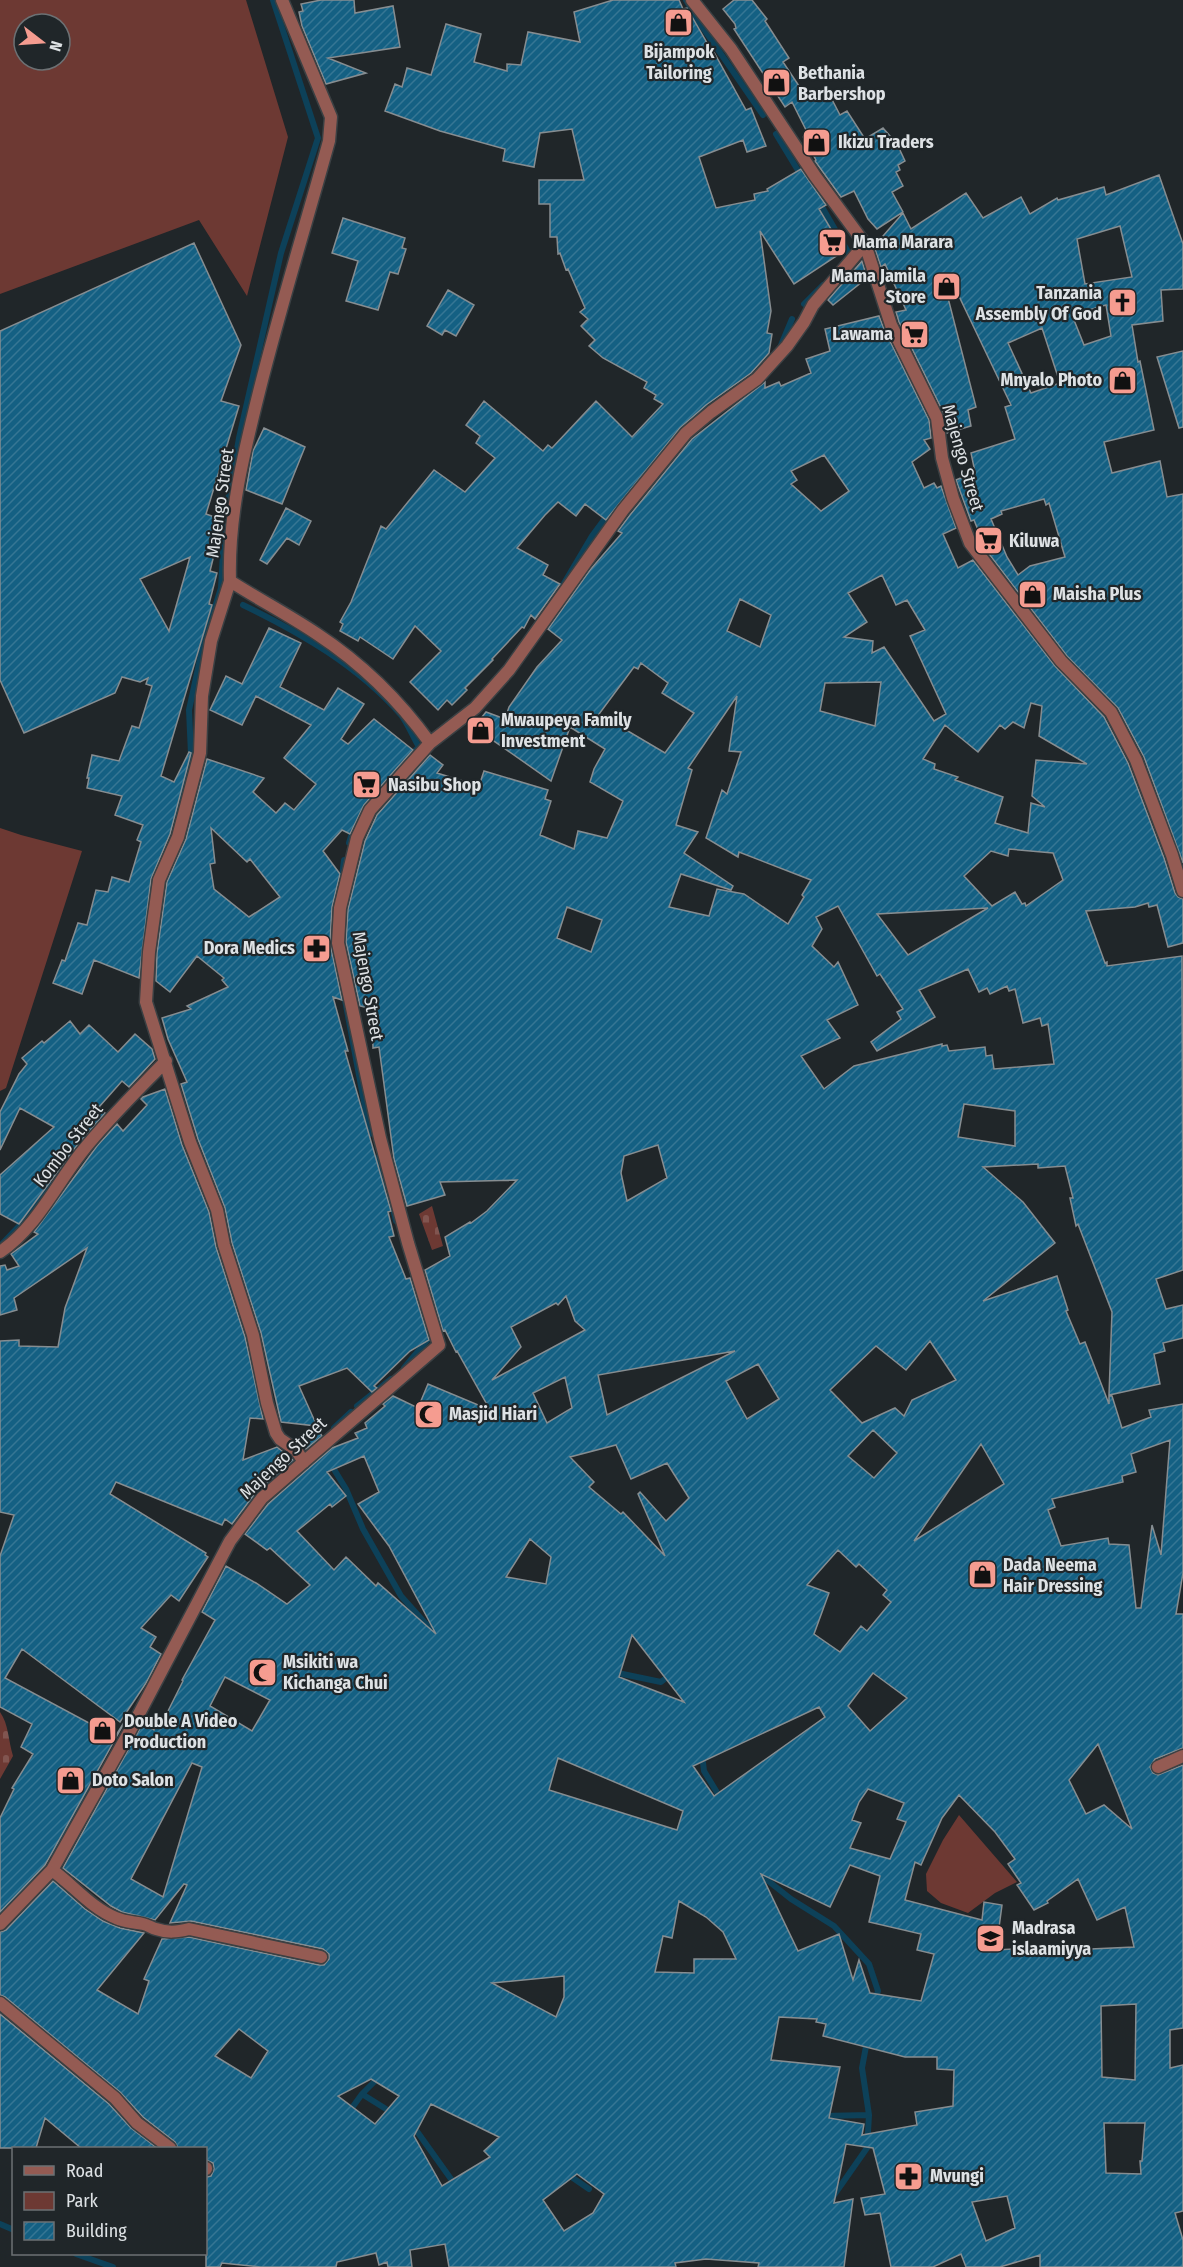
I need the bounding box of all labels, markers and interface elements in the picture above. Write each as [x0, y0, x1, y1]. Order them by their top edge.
shop icon: Bijampok Tailoring [663, 7, 695, 39]
north arrow [12, 12, 72, 72]
text: N [45, 39, 66, 54]
place label: Bijampok Tailoring [644, 41, 715, 84]
place label: Bethania Barbershop [798, 62, 886, 105]
shop icon: Bethania Barbershop [761, 67, 793, 99]
shop icon: Ikizu Traders [801, 126, 833, 158]
place label: Ikizu Traders [838, 131, 934, 153]
supermarket icon: Mama Marara [816, 226, 848, 258]
place label: Mama Marara [853, 231, 953, 253]
place label: Mama Jamila Store [831, 265, 926, 308]
shop icon: Mama Jamila Store [931, 270, 963, 302]
place label: Tanzania Assembly Of God [975, 282, 1102, 325]
church icon: Tanzania Assembly Of God [1107, 287, 1139, 319]
supermarket icon: Lawama [898, 318, 930, 350]
place label: Lawama [832, 323, 893, 345]
shop icon: Mnyalo Photo [1107, 364, 1139, 396]
place label: Mnyalo Photo [1000, 369, 1102, 391]
street label: Majengo Street [937, 402, 989, 514]
street label: Majengo Street [201, 447, 239, 559]
supermarket icon: Kiluwa [972, 525, 1004, 557]
place label: Kiluwa [1009, 530, 1059, 552]
shop icon: Maisha Plus [1016, 578, 1048, 610]
place label: Maisha Plus [1053, 583, 1141, 605]
place label: Mwaupeya Family Investment [501, 709, 632, 752]
shop icon: Mwaupeya Family Investment [464, 714, 496, 746]
supermarket icon: Nasibu Shop [351, 769, 383, 801]
place label: Nasibu Shop [388, 774, 481, 796]
street label: Majengo Street [348, 930, 388, 1042]
pharmacy icon: Dora Medics [300, 932, 332, 964]
place label: Dora Medics [204, 937, 295, 959]
street label: Kombo Street [29, 1099, 108, 1191]
mosque icon: Masjid Hiari [412, 1398, 444, 1430]
place label: Masjid Hiari [449, 1403, 537, 1425]
street label: Majengo Street [235, 1412, 331, 1504]
place label: Dada Neema Hair Dressing [1003, 1554, 1102, 1597]
shop icon: Dada Neema Hair Dressing [966, 1559, 998, 1591]
place label: Msikiti wa Kichanga Chui [283, 1651, 388, 1694]
mosque icon: Msikiti wa Kichanga Chui [246, 1656, 278, 1688]
place label: Double A Video Production [124, 1710, 238, 1753]
shop icon: Double A Video Production [87, 1715, 119, 1747]
shop icon: Doto Salon [55, 1764, 87, 1796]
place label: Doto Salon [92, 1769, 174, 1791]
place label: Madrasa islaamiyya [1012, 1917, 1091, 1960]
school or university icon: Madrasa islaamiyya [975, 1922, 1007, 1954]
legend [12, 2147, 207, 2255]
text: Road [66, 2160, 103, 2182]
pharmacy icon: Mvungi [893, 2160, 925, 2192]
place label: Mvungi [930, 2165, 984, 2187]
text: Park [66, 2190, 99, 2212]
text: Building [66, 2220, 127, 2242]

